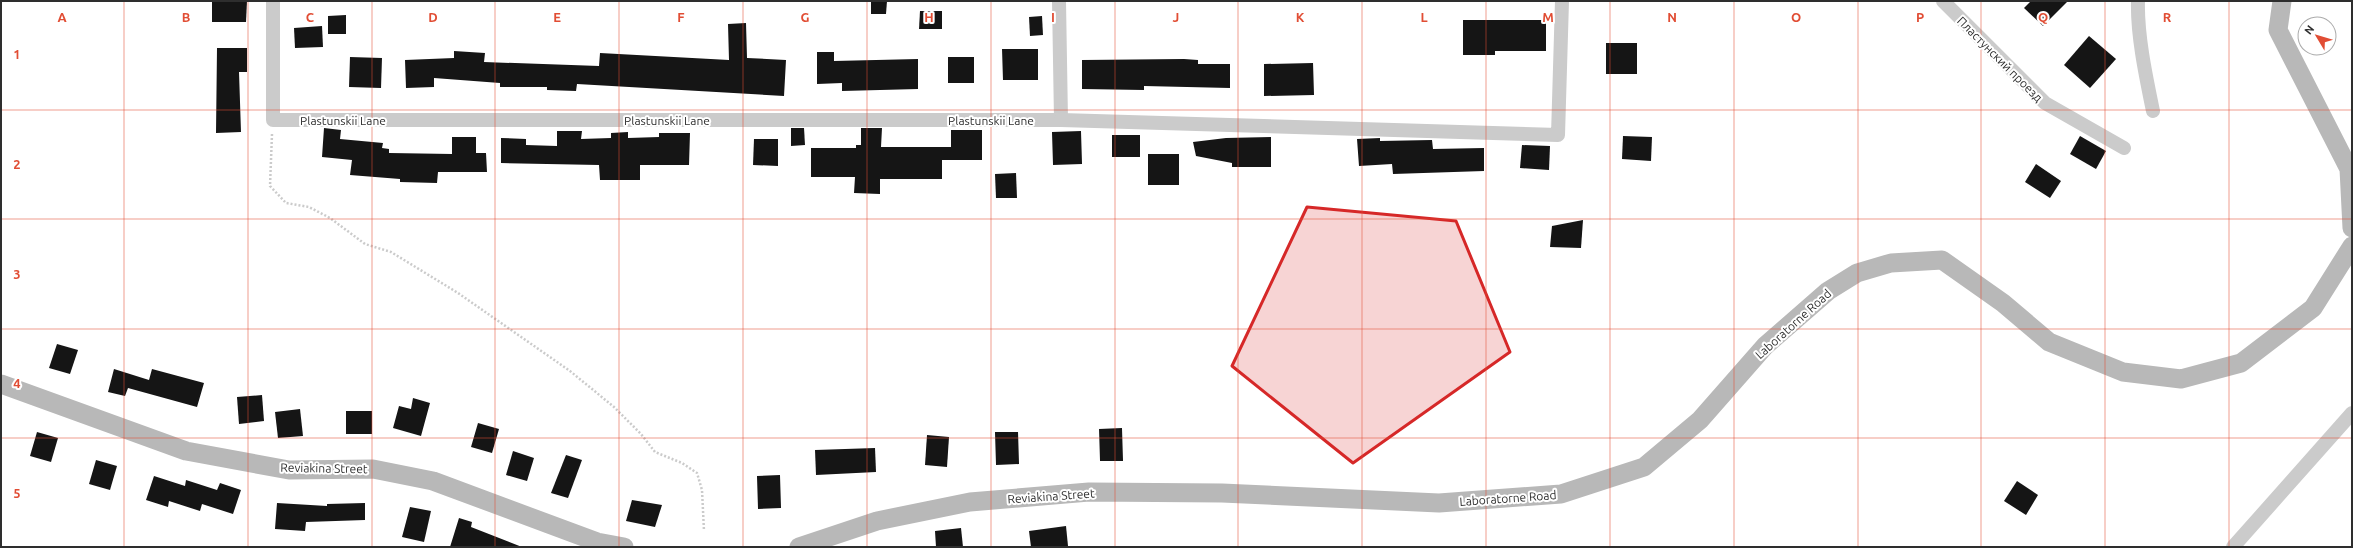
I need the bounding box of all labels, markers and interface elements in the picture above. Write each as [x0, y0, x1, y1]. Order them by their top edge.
text: A [57, 10, 67, 24]
text: B [182, 10, 191, 24]
text: C [306, 10, 315, 24]
text: D [428, 10, 438, 24]
text: E [553, 10, 561, 24]
text: F [677, 10, 685, 24]
text: G [801, 10, 810, 24]
text: H [924, 10, 934, 24]
text: I [1051, 10, 1055, 24]
text: J [1173, 10, 1179, 24]
text: K [1296, 10, 1305, 24]
text: L [1420, 10, 1428, 24]
text: M [1542, 10, 1554, 24]
text: N [1667, 10, 1677, 24]
text: O [1791, 10, 1801, 24]
text: P [1916, 10, 1924, 24]
text: Q [2038, 10, 2048, 24]
text: R [2163, 10, 2172, 24]
street label: Пластунский проезд [1955, 14, 2045, 104]
north arrow [2297, 16, 2337, 56]
text: N [2302, 23, 2316, 37]
text: 1 [13, 47, 21, 61]
street label: Plastunskii Lane [300, 114, 386, 127]
street label: Plastunskii Lane [624, 114, 710, 127]
street label: Plastunskii Lane [948, 114, 1034, 127]
text: 2 [13, 157, 21, 171]
text: 3 [13, 267, 21, 281]
street label: Laboratorne Road [1753, 287, 1833, 361]
text: 4 [13, 376, 21, 390]
street label: Reviakina Street [280, 461, 368, 475]
text: 5 [13, 486, 21, 500]
street label: Reviakina Street [1007, 486, 1095, 506]
street label: Laboratorne Road [1459, 488, 1557, 508]

